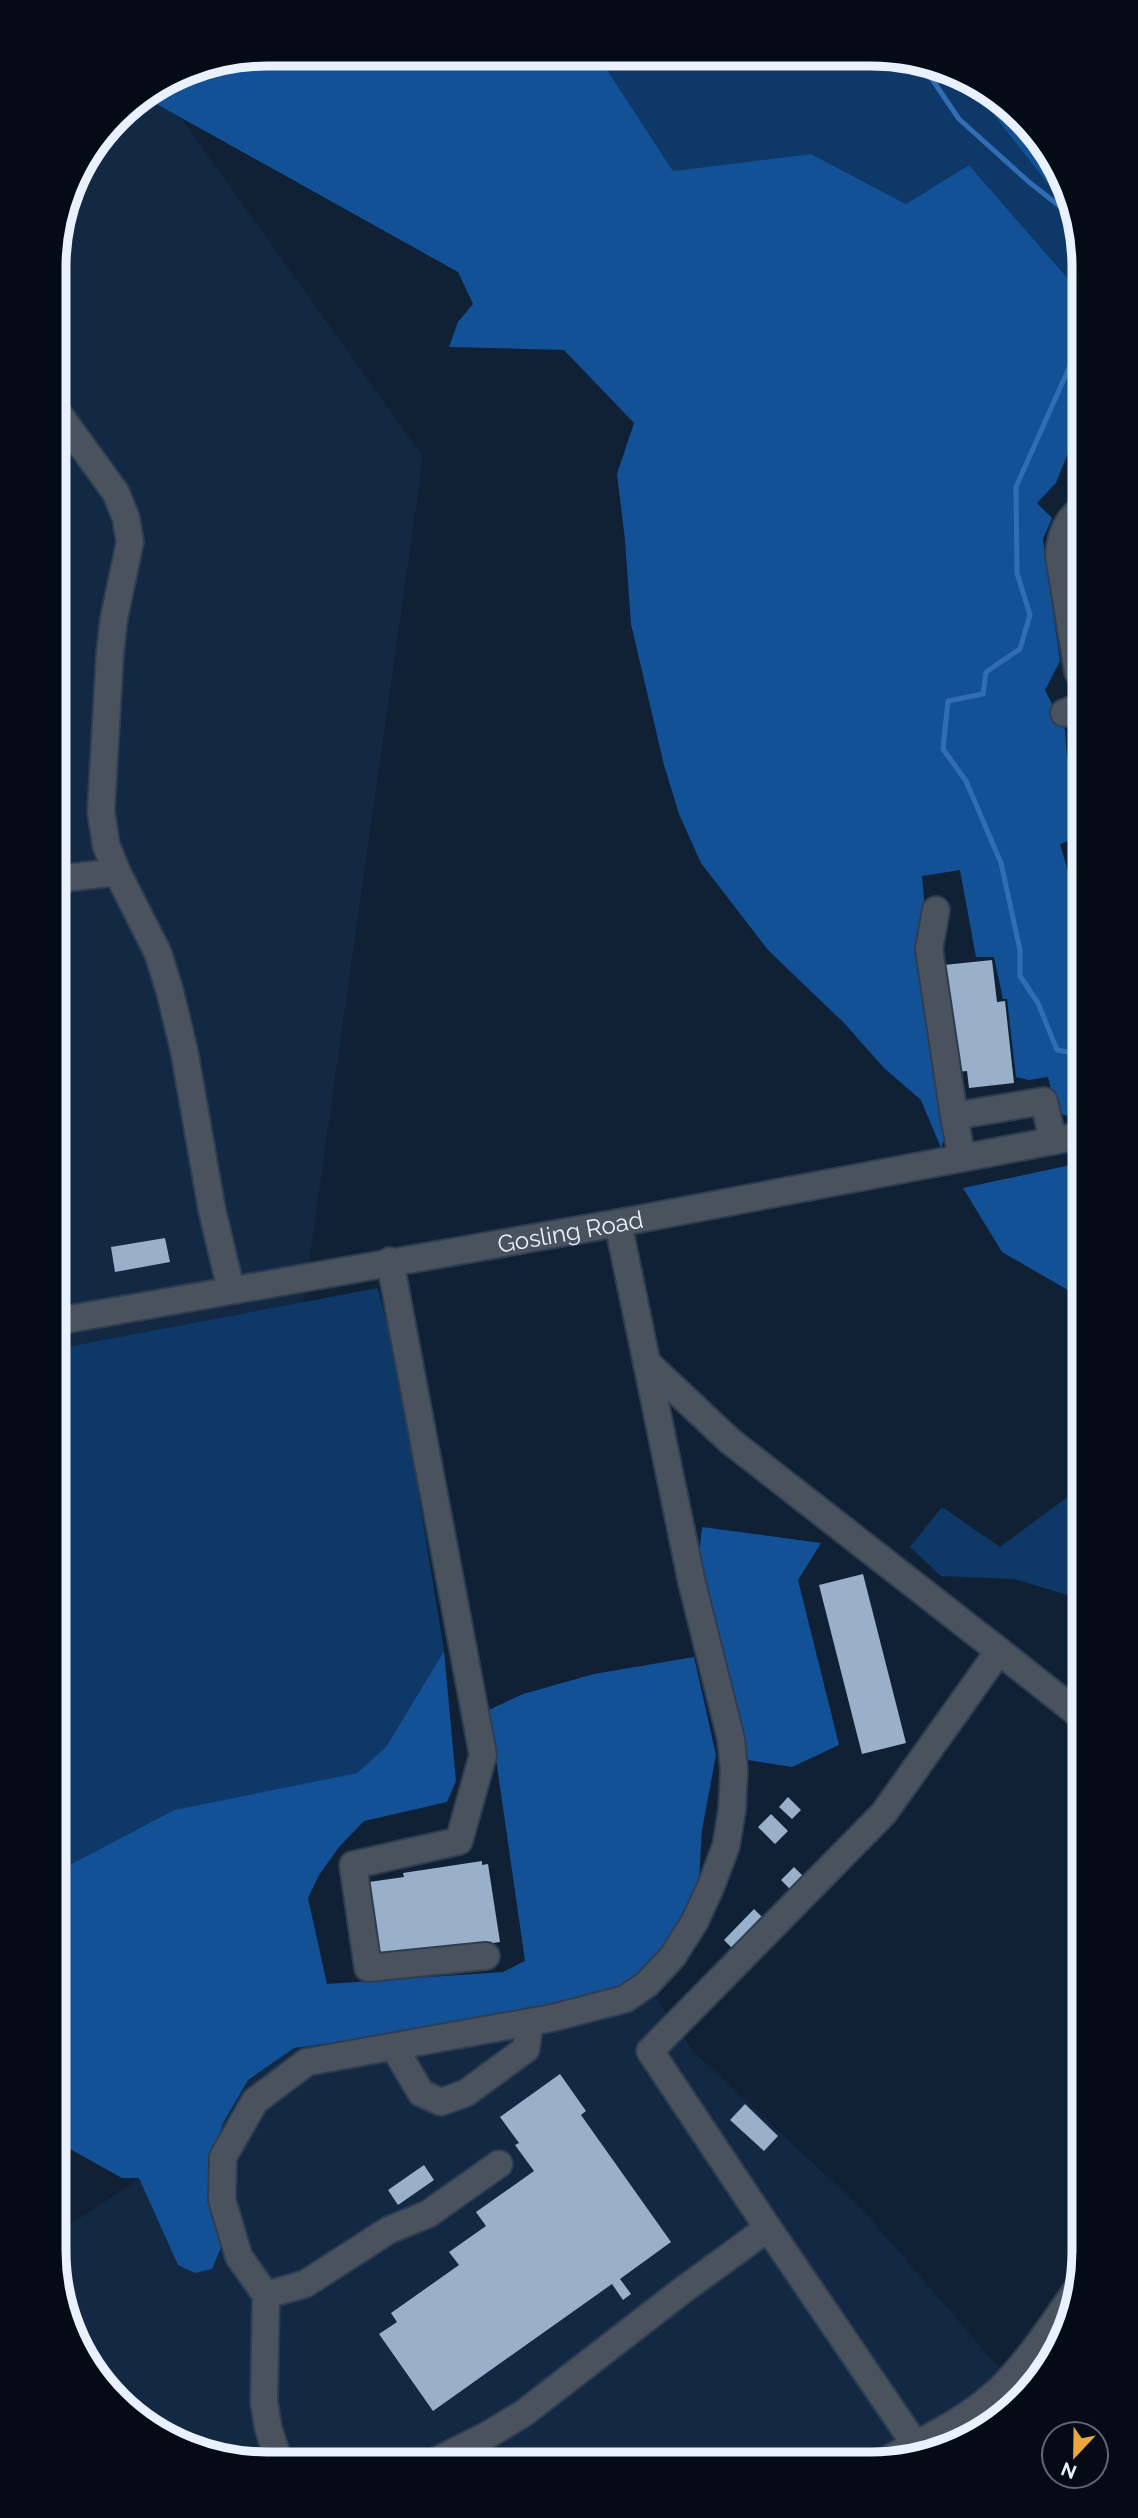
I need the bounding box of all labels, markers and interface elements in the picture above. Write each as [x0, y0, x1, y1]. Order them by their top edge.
street label: Gosling Road [495, 1204, 645, 1258]
north arrow [1040, 2420, 1110, 2490]
text: N [1058, 2458, 1079, 2484]

